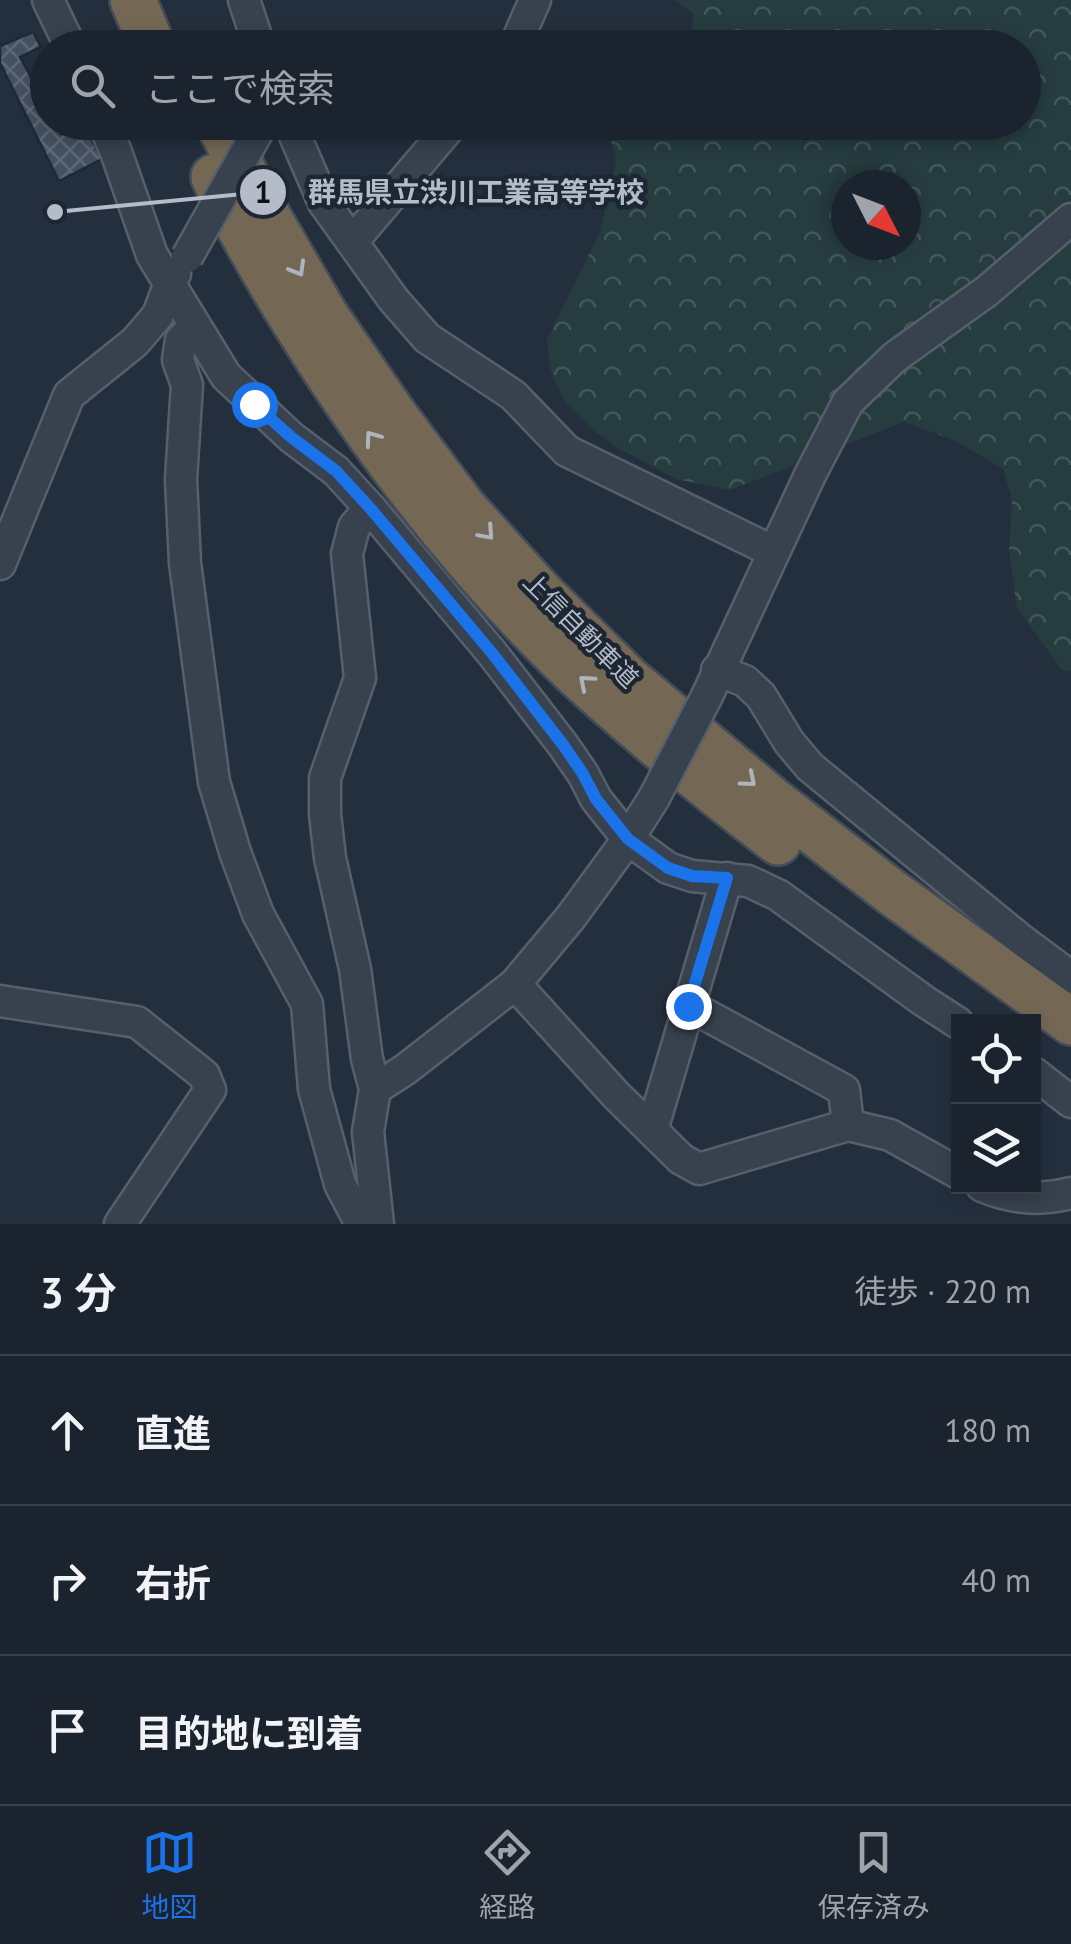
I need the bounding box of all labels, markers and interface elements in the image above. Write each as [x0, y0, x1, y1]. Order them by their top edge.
search box [30, 30, 1041, 140]
icon: search [65, 58, 120, 113]
text: ここで検索 [145, 63, 335, 112]
callout: 群馬県立渋川工業高等学校 [238, 163, 664, 221]
north arrow [831, 170, 921, 260]
text: 1 [254, 172, 272, 211]
text: 群馬県立渋川工業高等学校 [308, 173, 644, 210]
one-way arrow [286, 258, 306, 276]
route start [232, 382, 278, 428]
one-way arrow [366, 431, 383, 449]
one-way arrow [475, 521, 493, 540]
street label: 上信自動車道 [517, 566, 645, 694]
one-way arrow [579, 675, 598, 693]
one-way arrow [737, 768, 755, 786]
route end [666, 984, 712, 1030]
map controls [951, 1014, 1041, 1194]
button: locate [951, 1014, 1041, 1104]
button: layers [951, 1104, 1041, 1194]
text: 3 分 [40, 1265, 116, 1320]
text: 徒歩 · 220 m [855, 1270, 1031, 1312]
icon: ahead [40, 1403, 95, 1458]
text: 直進 [135, 1408, 211, 1457]
text: 180 m [944, 1409, 1031, 1451]
icon: right [40, 1553, 95, 1608]
text: 右折 [135, 1558, 211, 1607]
text: 40 m [962, 1559, 1031, 1601]
icon: arrive [40, 1703, 95, 1758]
text: 目的地に到着 [135, 1708, 363, 1757]
tab: 地図 [141, 1825, 197, 1925]
tab: 経路 [479, 1825, 536, 1925]
tab: 保存済み [818, 1825, 930, 1925]

